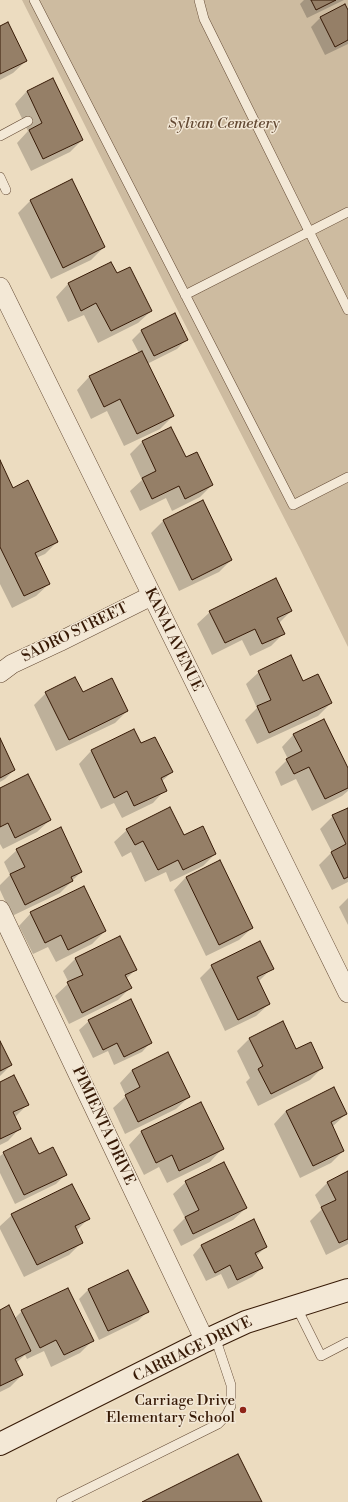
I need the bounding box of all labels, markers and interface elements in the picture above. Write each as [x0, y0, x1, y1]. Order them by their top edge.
park label: Sylvan Cemetery [168, 115, 280, 133]
street label: KANAI AVENUE [140, 585, 206, 695]
street label: SADRO STREET [19, 600, 131, 666]
street label: PIMIENTA DRIVE [68, 1064, 138, 1188]
street label: CARRIAGE DRIVE [131, 1313, 255, 1387]
place label: Carriage Drive Elementary School [106, 1392, 235, 1427]
marker: Carriage Drive Elementary School [238, 1405, 248, 1415]

